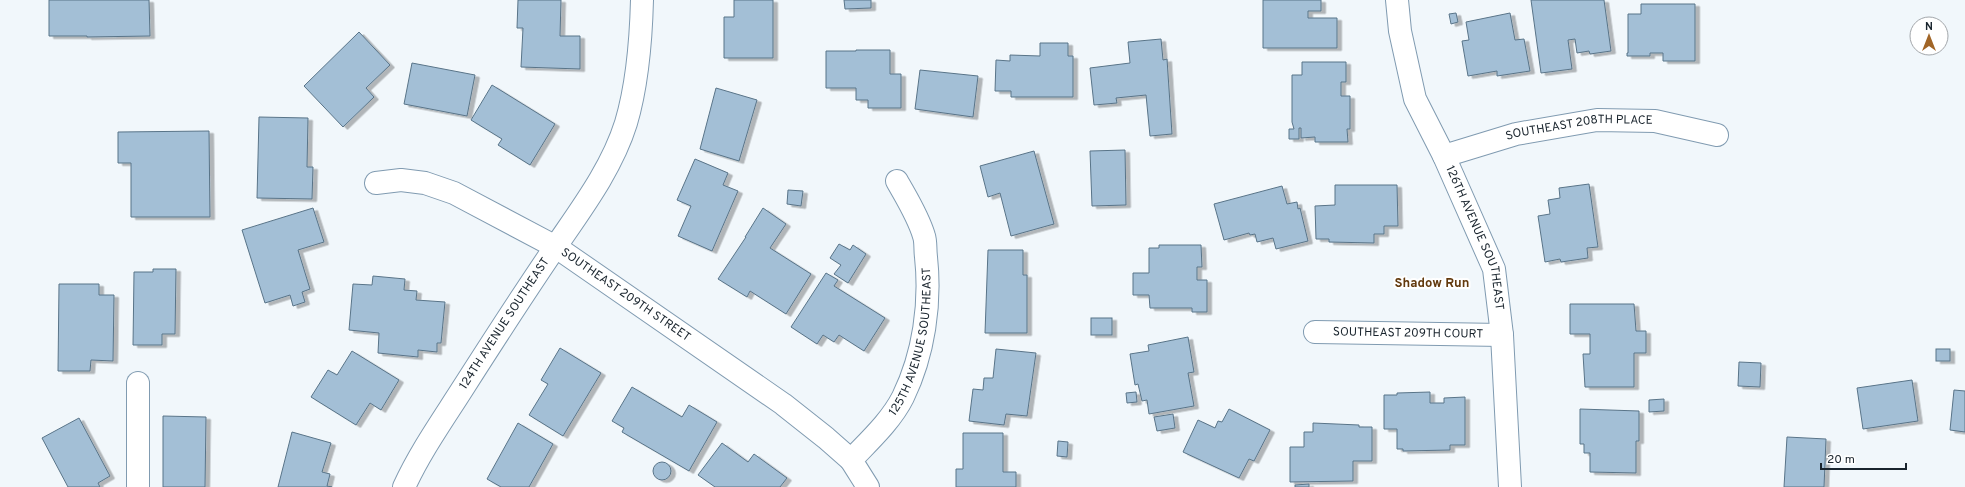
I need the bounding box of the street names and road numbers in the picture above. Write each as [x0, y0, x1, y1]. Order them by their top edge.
street label: SOUTHEAST 208TH PLACE [1504, 112, 1653, 145]
street label: 126TH AVENUE SOUTHEAST [1441, 163, 1507, 311]
street label: SOUTHEAST 209TH STREET [557, 245, 694, 346]
street label: 124TH AVENUE SOUTHEAST [456, 255, 554, 393]
street label: 125TH AVENUE SOUTHEAST [885, 267, 936, 419]
street label: SOUTHEAST 209TH COURT [1333, 324, 1483, 343]

